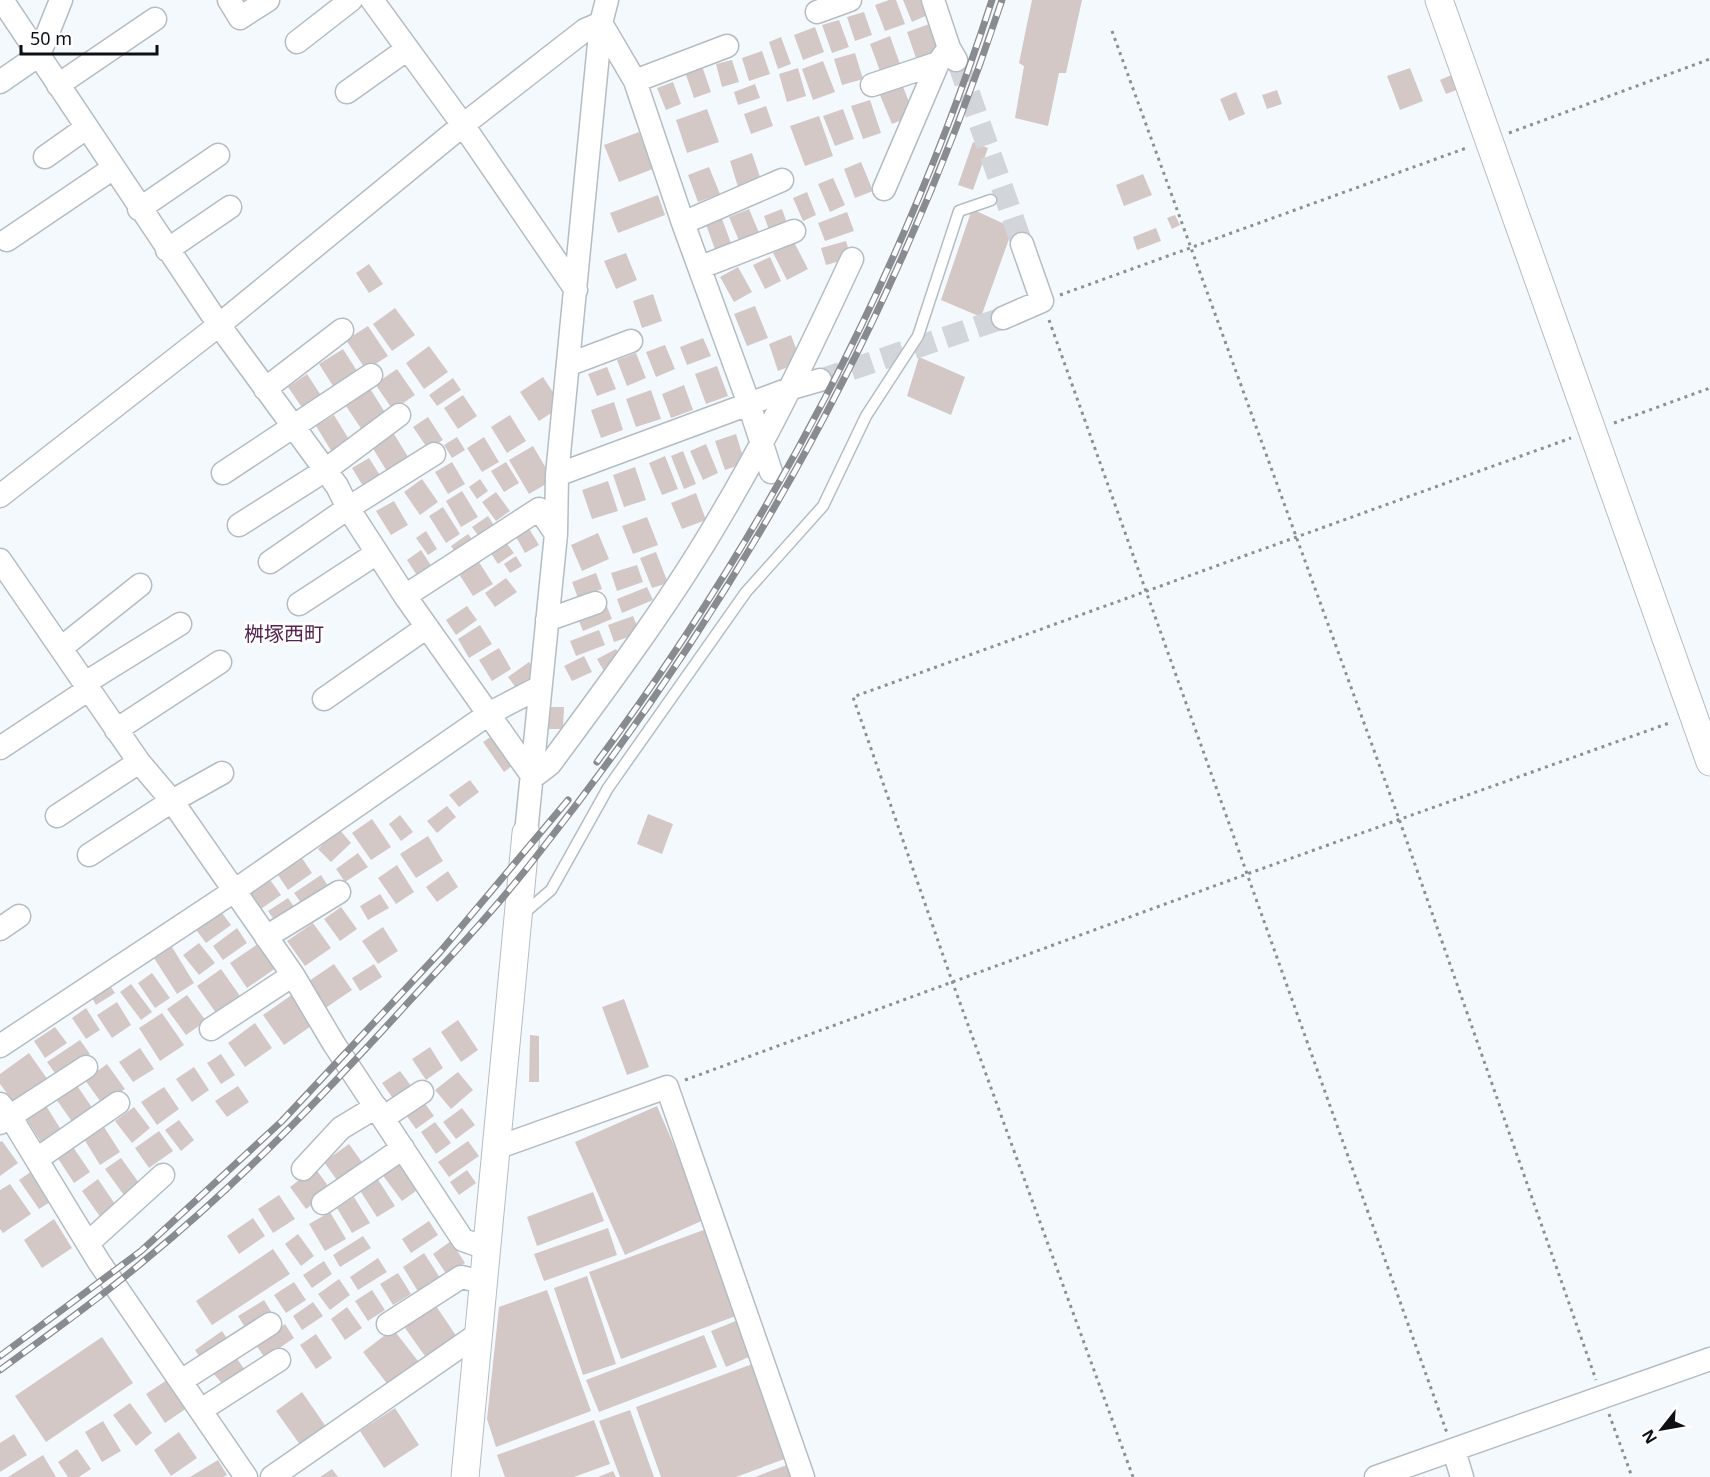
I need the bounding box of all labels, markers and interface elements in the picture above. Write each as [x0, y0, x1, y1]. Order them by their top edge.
scale bar [21, 18, 158, 56]
text: 50 m [30, 26, 72, 50]
district label: 桝塚西町 [244, 620, 324, 647]
north arrow [1632, 1399, 1692, 1459]
text: N [1636, 1425, 1662, 1448]

